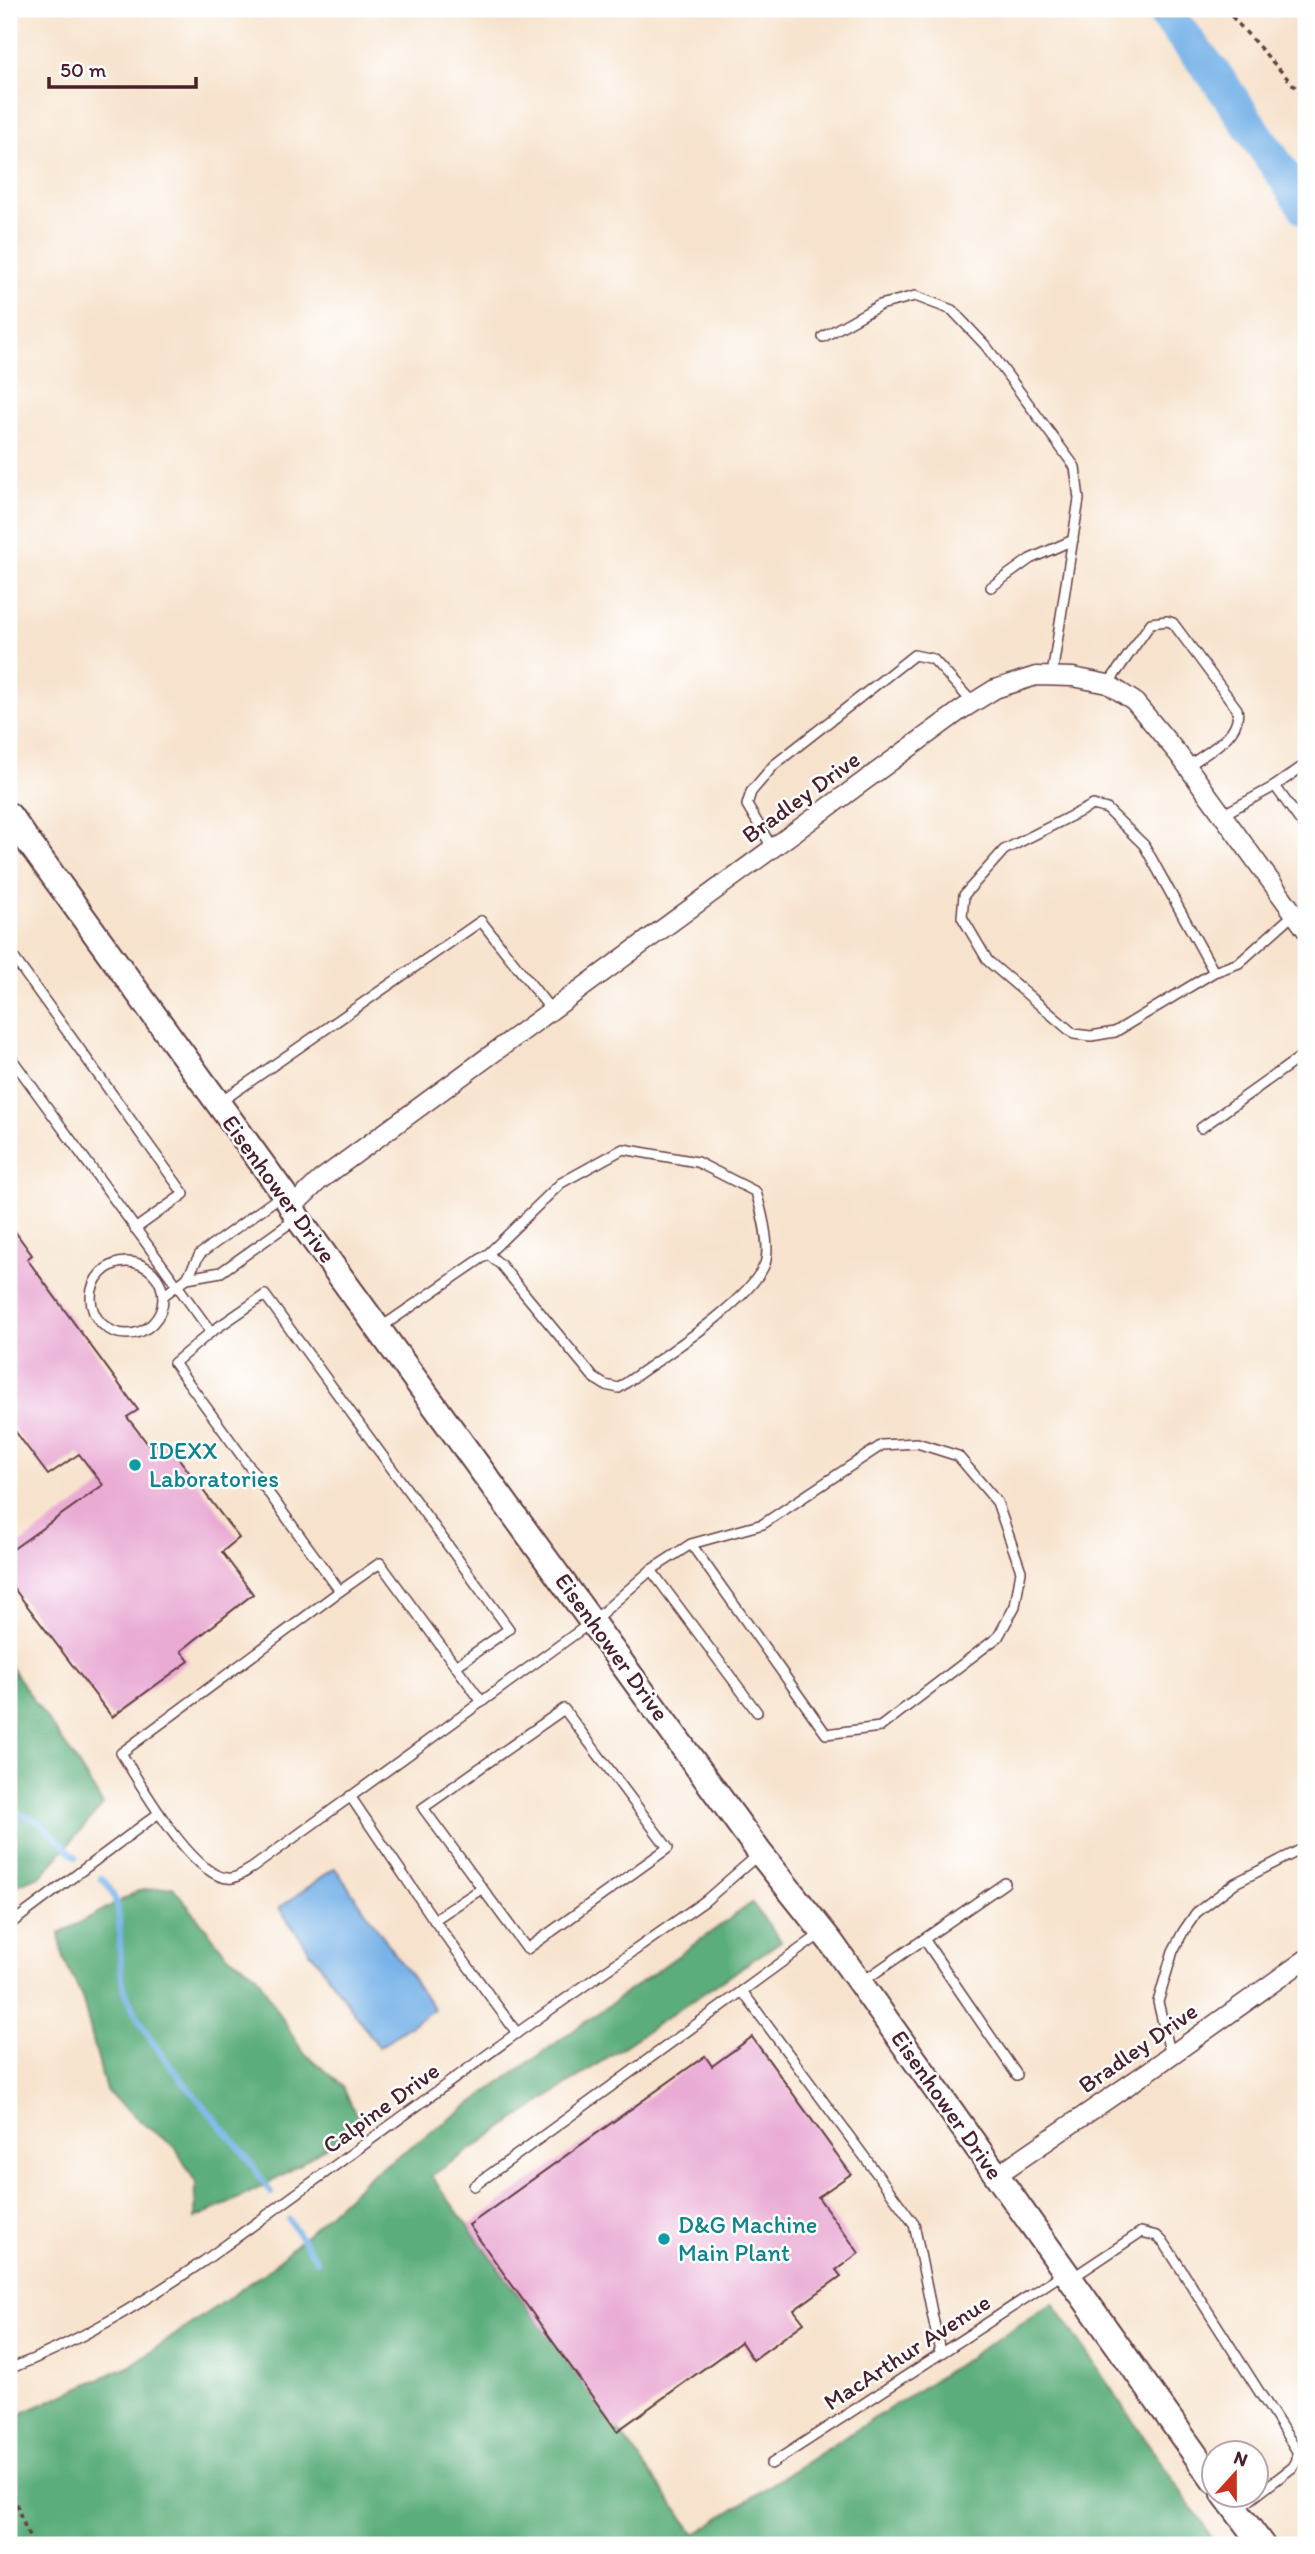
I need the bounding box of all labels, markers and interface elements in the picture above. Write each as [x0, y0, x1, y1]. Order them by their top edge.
scale bar [49, 46, 196, 90]
text: 50 m [60, 57, 107, 82]
street label: Bradley Drive [736, 744, 865, 849]
street label: Eisenhower Drive [216, 1109, 343, 1268]
place label: IDEXX Laboratories [149, 1436, 279, 1493]
marker: IDEXX Laboratories [127, 1457, 143, 1473]
street label: Eisenhower Drive [549, 1567, 676, 1726]
street label: Bradley Drive [1073, 1996, 1203, 2099]
street label: Eisenhower Drive [885, 2024, 1010, 2185]
street label: Calpine Drive [317, 2055, 445, 2160]
place label: D&G Machine Main Plant [678, 2210, 817, 2267]
marker: D&G Machine Main Plant [656, 2231, 672, 2247]
street label: MacArthur Avenue [818, 2287, 995, 2416]
north arrow [1200, 2438, 1270, 2508]
text: N [1231, 2446, 1251, 2472]

